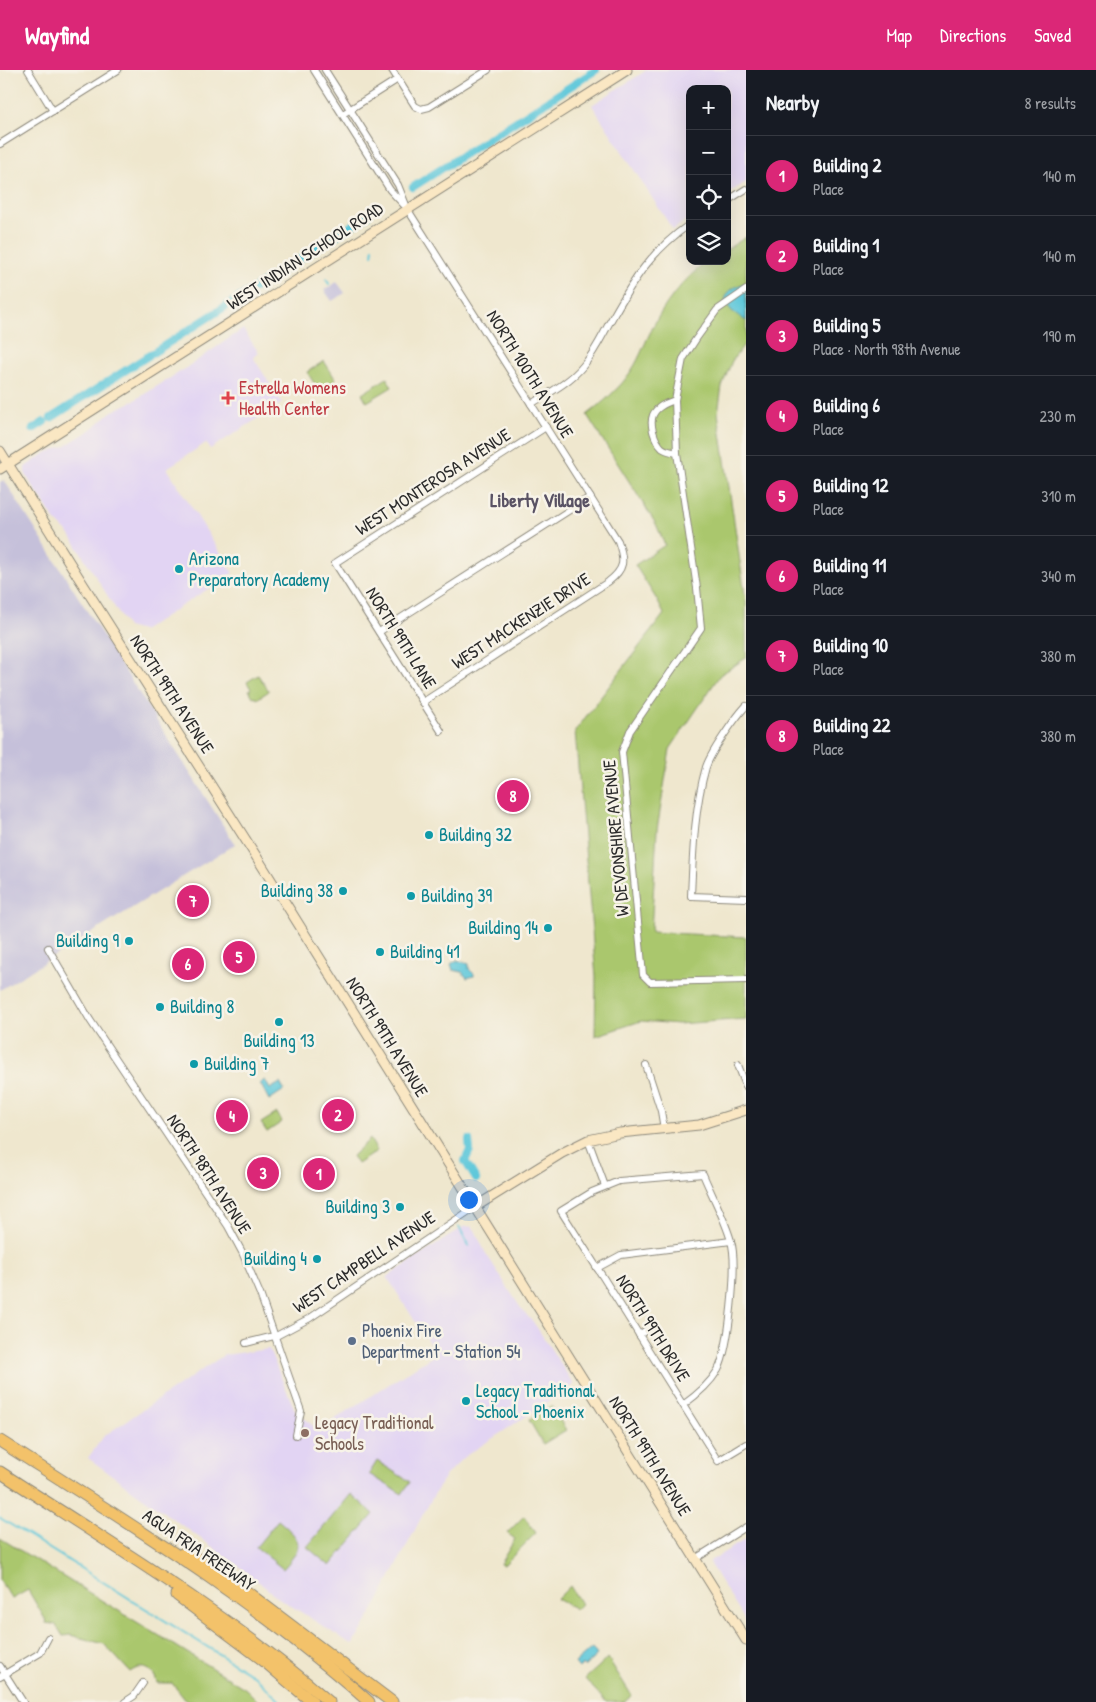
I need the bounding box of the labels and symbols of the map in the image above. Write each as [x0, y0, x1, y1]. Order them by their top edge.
street label: WEST INDIAN SCHOOL ROAD [222, 195, 388, 316]
street label: NORTH 100TH AVENUE [481, 305, 580, 443]
place label: Estrella Womens Health Center [239, 375, 346, 421]
marker: Estrella Womens Health Center [221, 391, 235, 405]
street label: WEST MONTEROSA AVENUE [350, 422, 515, 541]
district label: Liberty Village [490, 487, 590, 514]
place label: Arizona Preparatory Academy [189, 546, 330, 592]
marker: Arizona Preparatory Academy [173, 563, 185, 575]
street label: WEST MACKENZIE DRIVE [447, 566, 595, 675]
street label: NORTH 99TH LANE [360, 582, 443, 694]
street label: NORTH 99TH AVENUE [125, 629, 220, 758]
street label: W DEVONSHIRE AVENUE [596, 759, 635, 917]
pin: 8 [497, 777, 529, 815]
place label: Building 32 [439, 822, 513, 847]
marker: Building 32 [423, 829, 435, 841]
place label: Building 38 [261, 878, 333, 903]
pin: 7 [177, 882, 209, 920]
place label: Building 39 [421, 883, 493, 908]
marker: Building 38 [337, 885, 349, 897]
marker: Building 39 [405, 890, 417, 902]
place label: Building 14 [468, 915, 538, 940]
marker: Building 14 [542, 922, 554, 934]
place label: Building 9 [56, 928, 119, 953]
marker: Building 9 [123, 935, 135, 947]
pin: 5 [223, 938, 255, 976]
place label: Building 41 [390, 939, 460, 964]
pin: 6 [172, 945, 204, 983]
marker: Building 41 [374, 946, 386, 958]
street label: NORTH 99TH AVENUE [340, 972, 434, 1102]
place label: Building 8 [170, 994, 234, 1019]
marker: Building 8 [154, 1001, 166, 1013]
marker: Building 13 [273, 1016, 285, 1028]
place label: Building 13 [243, 1028, 315, 1053]
place label: Building 7 [204, 1051, 269, 1076]
marker: Building 7 [188, 1058, 200, 1070]
pin: 2 [322, 1096, 354, 1134]
pin: 4 [216, 1097, 248, 1135]
street label: NORTH 98TH AVENUE [161, 1109, 258, 1239]
pin: 3 [247, 1154, 279, 1192]
pin: 1 [303, 1155, 335, 1193]
your location [456, 1187, 482, 1213]
place label: Building 3 [325, 1194, 390, 1219]
marker: Building 3 [394, 1201, 406, 1213]
street label: WEST CAMPBELL AVENUE [288, 1205, 440, 1319]
place label: Building 4 [244, 1246, 307, 1271]
marker: Building 4 [311, 1253, 323, 1265]
street label: NORTH 99TH DRIVE [611, 1269, 696, 1386]
place label: Phoenix Fire Department - Station 54 [362, 1318, 521, 1364]
marker: Phoenix Fire Department - Station 54 [346, 1335, 358, 1347]
place label: Legacy Traditional School - Phoenix [476, 1378, 595, 1424]
street label: NORTH 99TH AVENUE [603, 1391, 697, 1521]
marker: Legacy Traditional School - Phoenix [460, 1395, 472, 1407]
place label: Legacy Traditional Schools [315, 1410, 434, 1456]
marker: Legacy Traditional Schools [299, 1427, 311, 1439]
street label: AGUA FRIA FREEWAY [138, 1503, 261, 1597]

